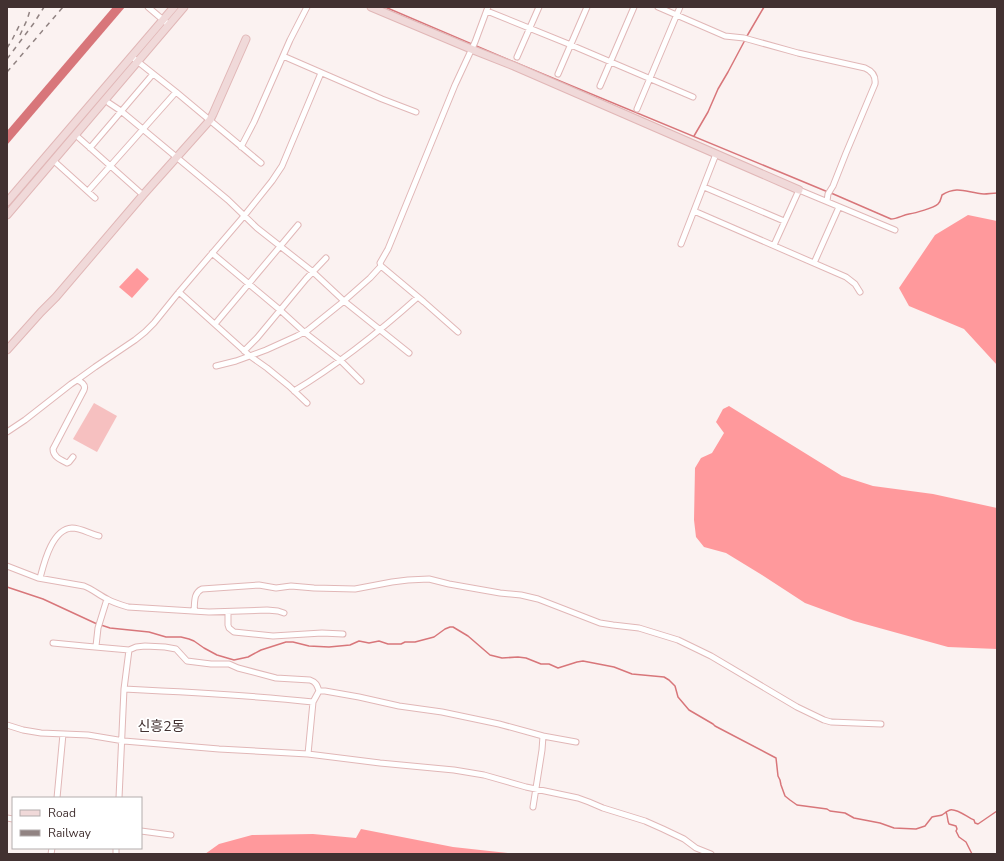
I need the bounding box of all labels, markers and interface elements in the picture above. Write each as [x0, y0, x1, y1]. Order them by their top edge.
district label: 신흥2동 [137, 717, 185, 736]
legend [12, 797, 142, 849]
text: Road [48, 805, 76, 821]
text: Railway [48, 825, 92, 841]

